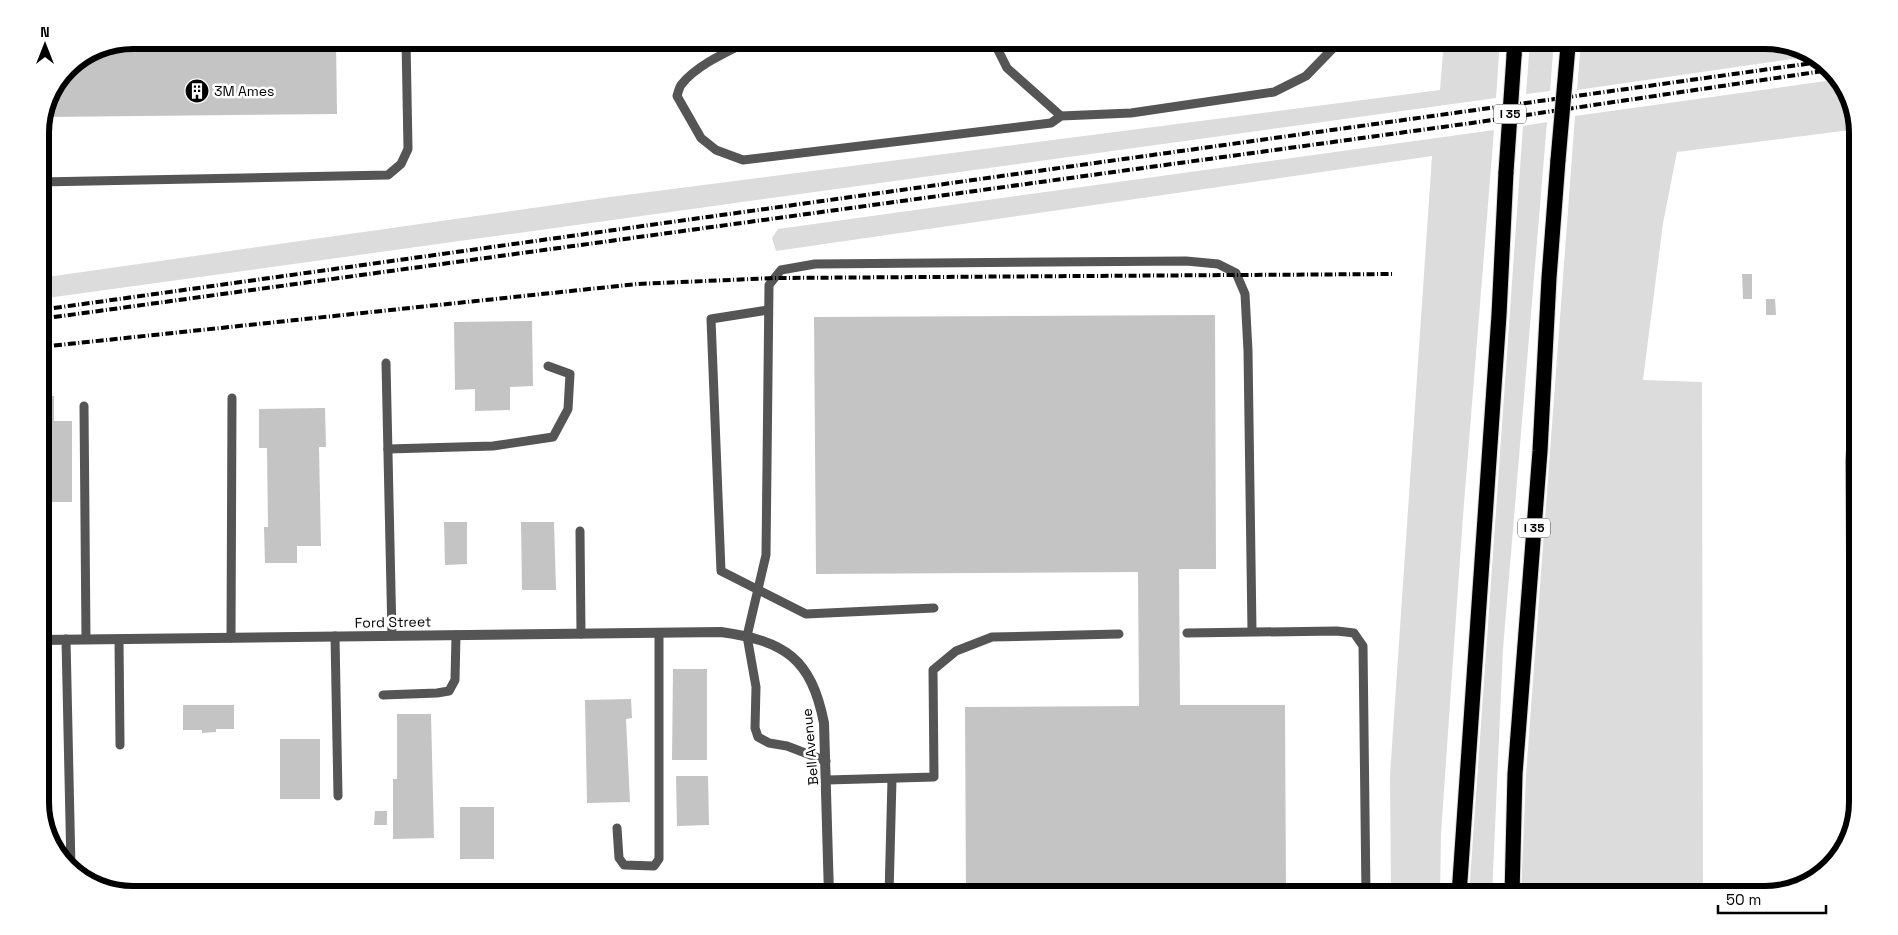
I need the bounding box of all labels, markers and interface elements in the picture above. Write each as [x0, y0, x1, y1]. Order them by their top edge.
north arrow [20, 20, 70, 70]
text: N [40, 23, 50, 41]
building icon: 3M Ames [184, 78, 210, 104]
place label: 3M Ames [214, 82, 275, 100]
road number: I 35 [1494, 105, 1526, 124]
road number: I 35 [1518, 518, 1550, 538]
street label: Ford Street [355, 612, 431, 632]
street label: Bell Avenue [798, 708, 822, 786]
scale bar [1718, 882, 1826, 914]
text: 50 m [1726, 890, 1761, 909]

